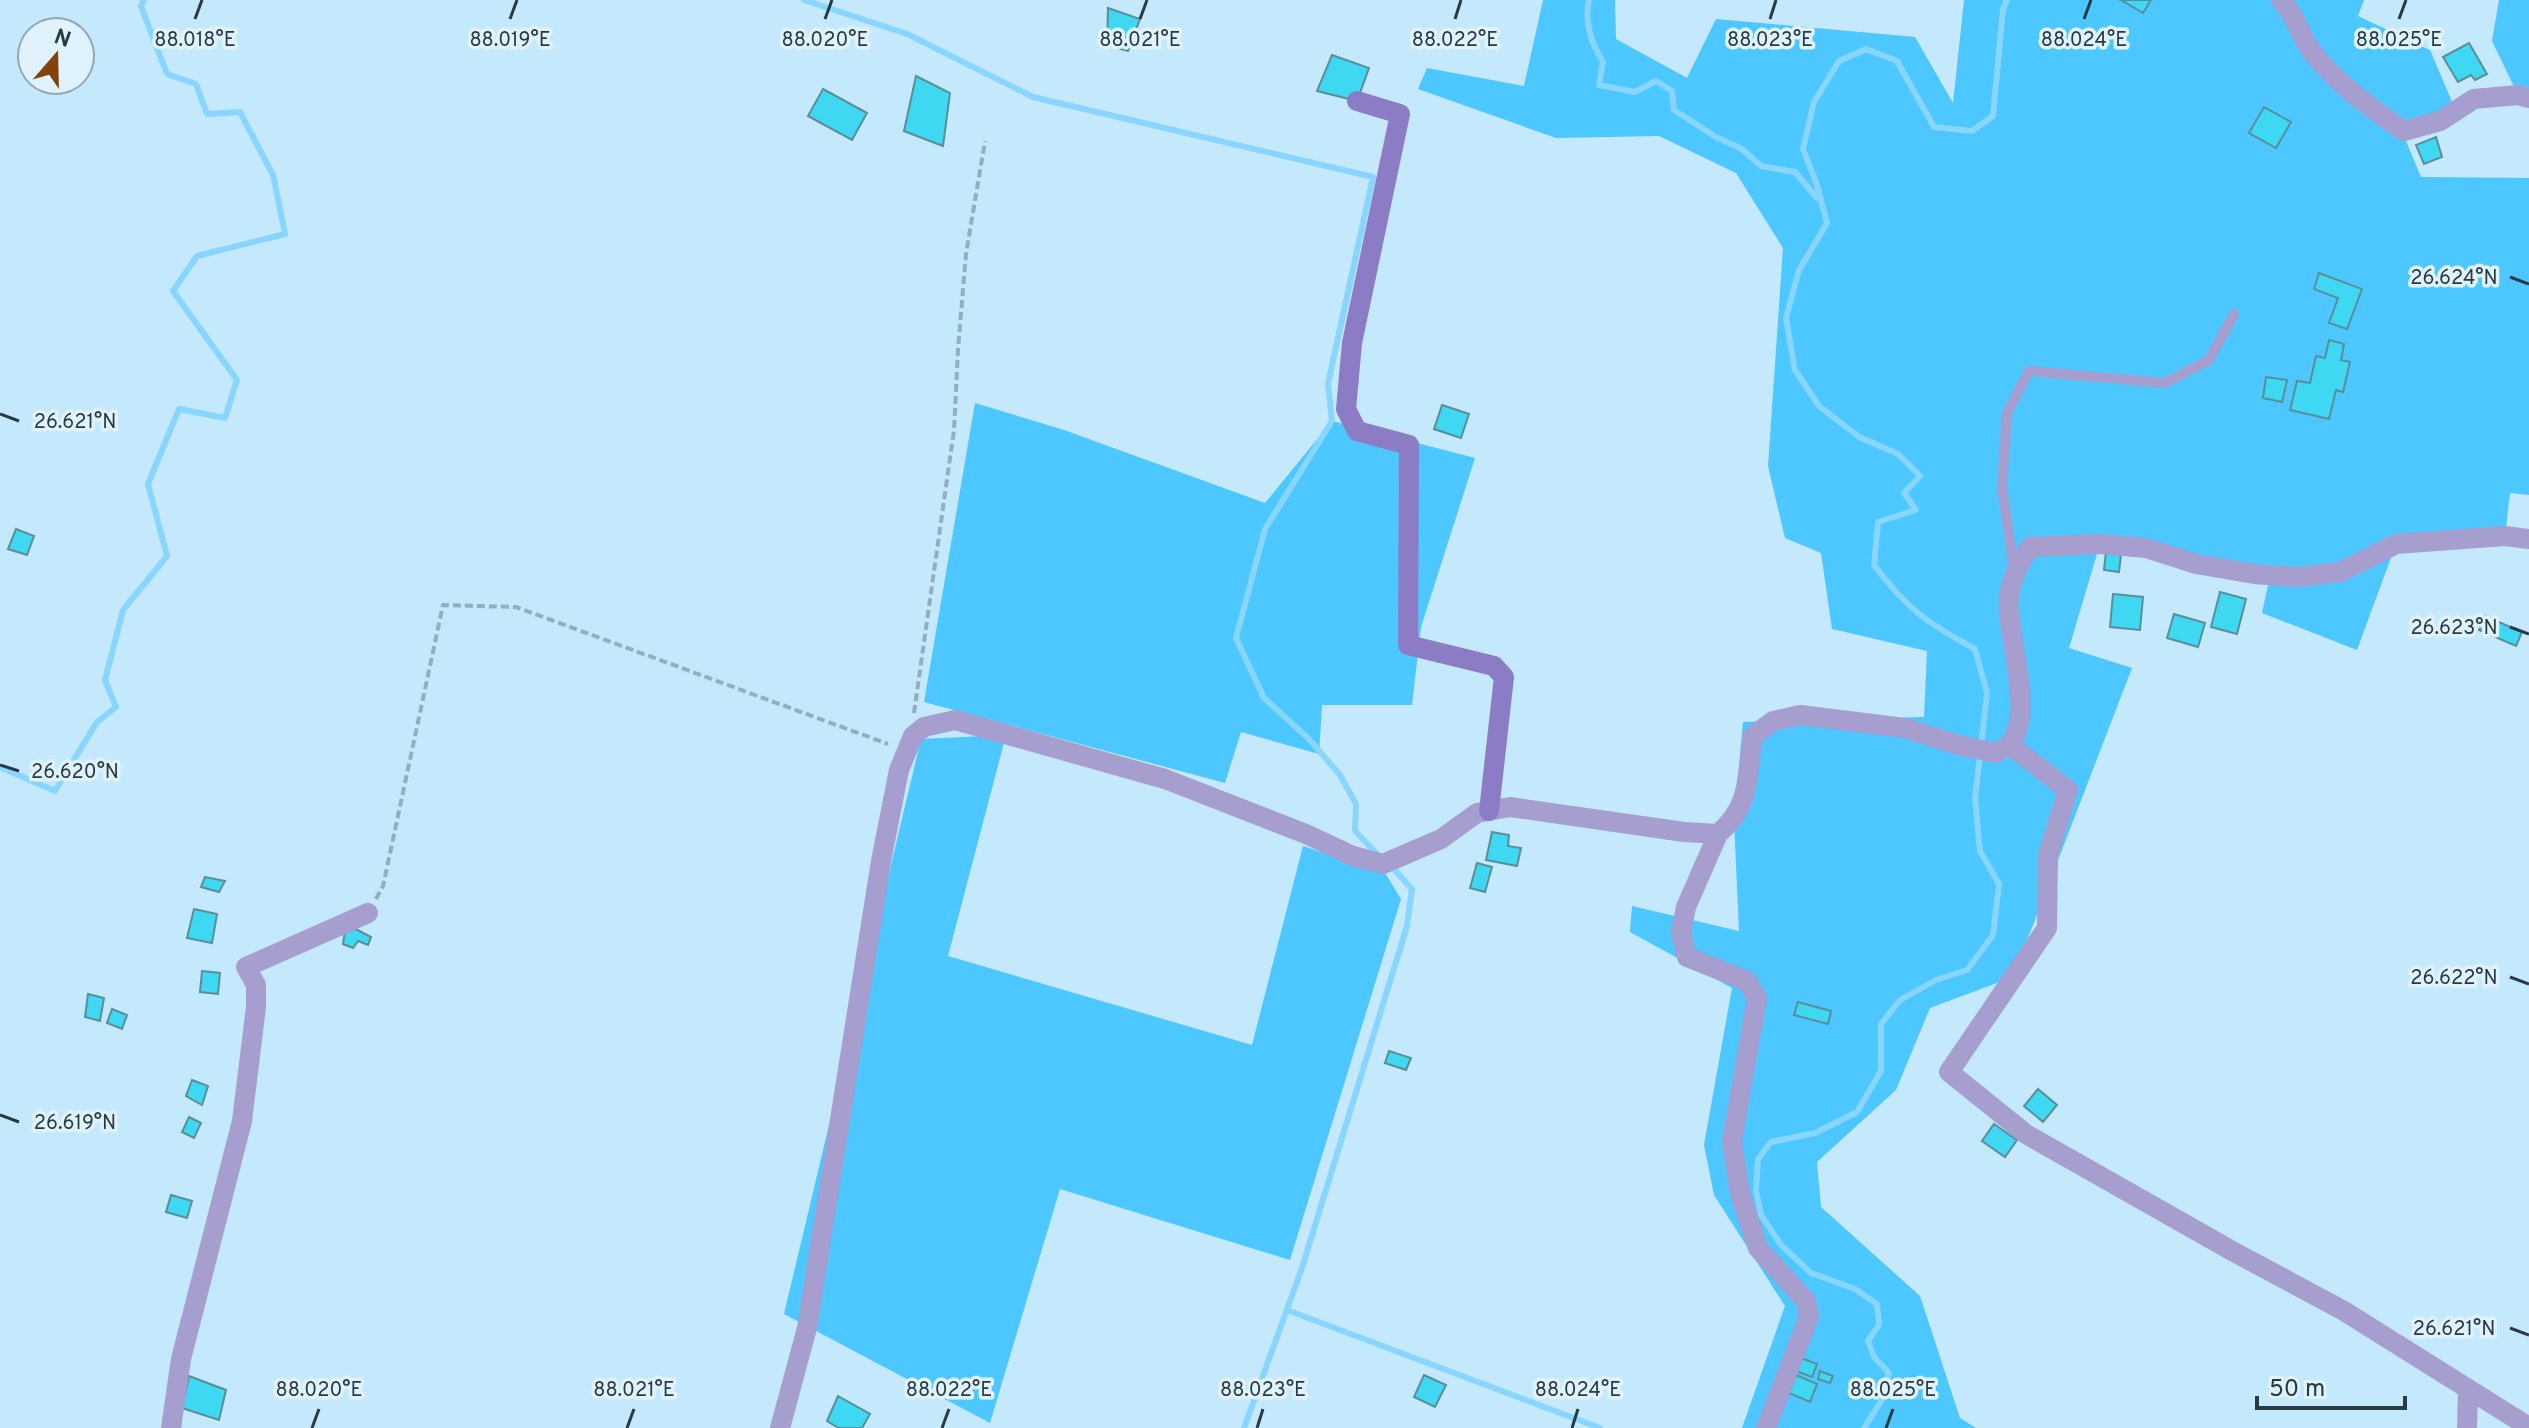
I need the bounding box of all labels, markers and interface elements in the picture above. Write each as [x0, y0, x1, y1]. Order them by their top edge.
north arrow [16, 16, 96, 96]
text: N [50, 24, 74, 55]
text: 88.018°E [154, 28, 236, 54]
text: 88.019°E [469, 28, 551, 54]
text: 88.020°E [782, 28, 868, 54]
text: 88.021°E [1099, 28, 1181, 54]
text: 88.022°E [1412, 28, 1498, 54]
text: 88.023°E [1727, 28, 1813, 54]
text: 88.024°E [2041, 28, 2127, 54]
text: 88.025°E [2356, 28, 2442, 54]
text: 26.624°N [2410, 266, 2498, 292]
text: 26.621°N [34, 410, 116, 436]
text: 26.623°N [2410, 616, 2498, 642]
text: 26.620°N [31, 760, 119, 786]
text: 26.622°N [2410, 966, 2498, 992]
text: 26.619°N [34, 1111, 116, 1137]
text: 26.621°N [2413, 1317, 2495, 1343]
scale bar [2257, 1360, 2405, 1410]
text: 50 m [2269, 1375, 2325, 1405]
text: 88.020°E [276, 1378, 362, 1404]
text: 88.021°E [593, 1378, 675, 1404]
text: 88.022°E [906, 1378, 992, 1404]
text: 88.023°E [1220, 1378, 1306, 1404]
text: 88.024°E [1535, 1378, 1621, 1404]
text: 88.025°E [1850, 1378, 1936, 1404]

